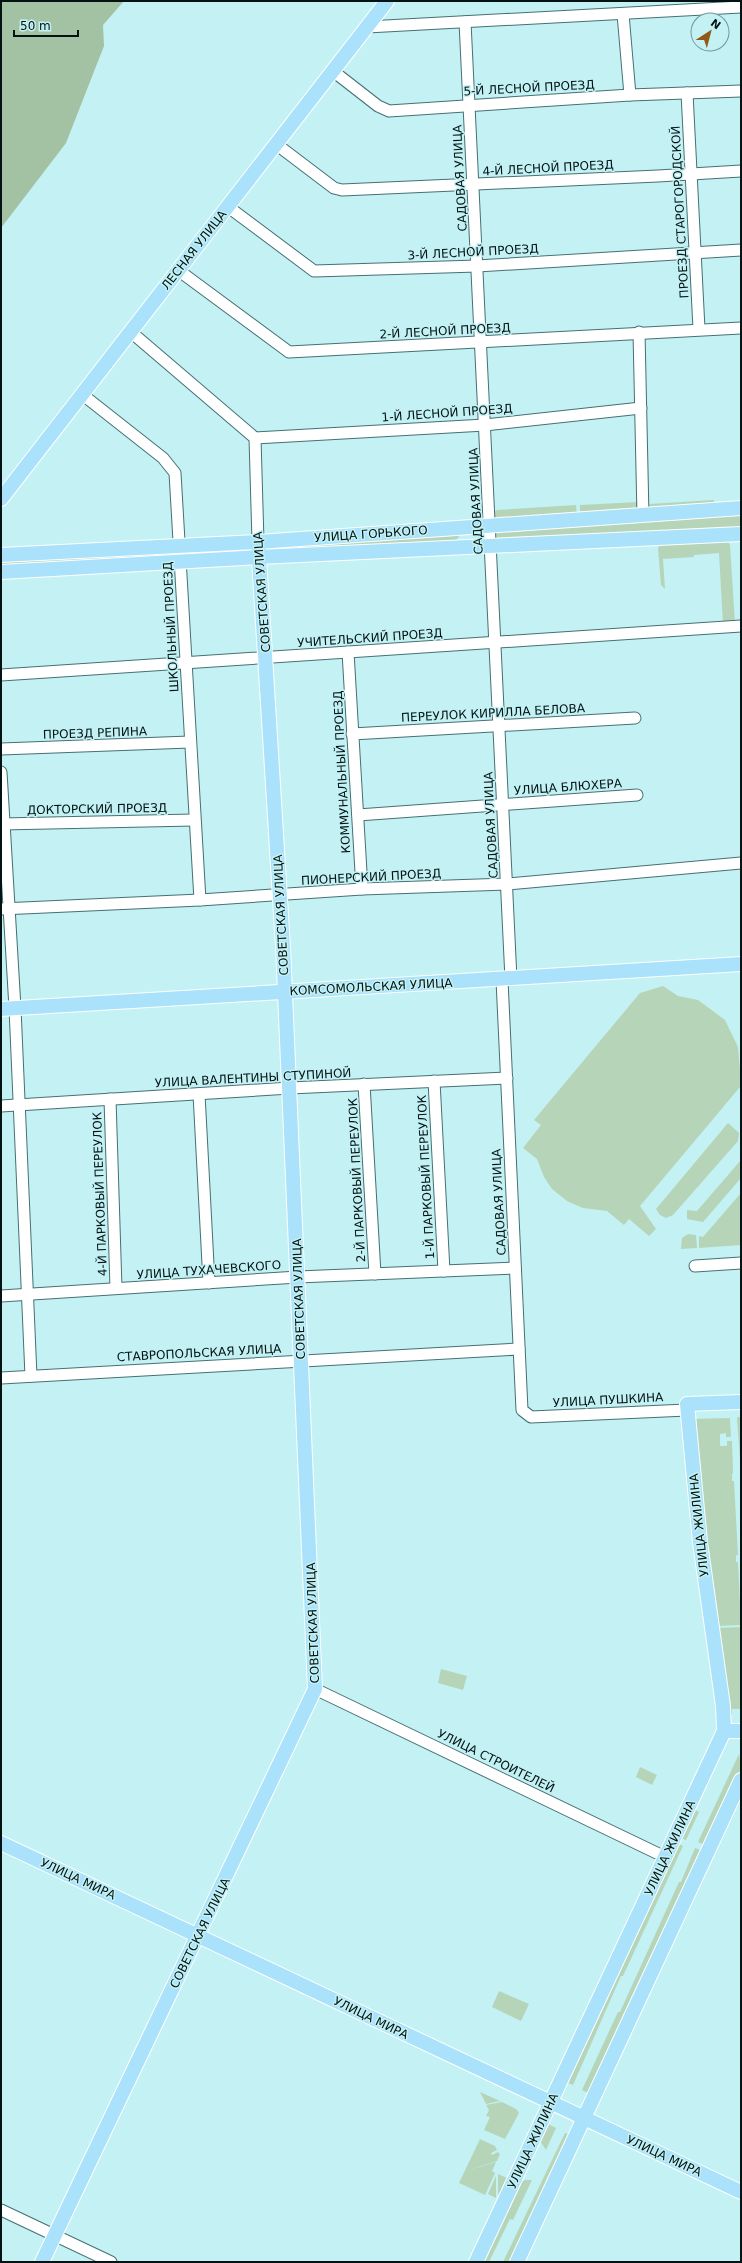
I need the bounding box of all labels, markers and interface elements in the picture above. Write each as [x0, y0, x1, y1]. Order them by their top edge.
scale bar [14, 12, 78, 38]
north arrow [690, 12, 730, 52]
text: N [708, 16, 723, 32]
text: 50 m [20, 19, 51, 33]
street label: 5-Й ЛЕСНОЙ ПРОЕЗД [463, 77, 595, 98]
street label: САДОВАЯ УЛИЦА [450, 123, 470, 232]
street label: ПРОЕЗД СТАРОГОРОДСКОЙ [667, 125, 692, 299]
street label: 4-Й ЛЕСНОЙ ПРОЕЗД [482, 157, 614, 178]
street label: ЛЕСНАЯ УЛИЦА [159, 207, 230, 293]
street label: 3-Й ЛЕСНОЙ ПРОЕЗД [407, 241, 539, 262]
street label: 2-Й ЛЕСНОЙ ПРОЕЗД [379, 320, 511, 341]
street label: 1-Й ЛЕСНОЙ ПРОЕЗД [381, 400, 513, 425]
street label: САДОВАЯ УЛИЦА [466, 446, 486, 555]
street label: УЛИЦА ГОРЬКОГО [314, 523, 428, 545]
street label: СОВЕТСКАЯ УЛИЦА [251, 530, 273, 653]
street label: ШКОЛЬНЫЙ ПРОЕЗД [160, 561, 181, 693]
street label: УЧИТЕЛЬСКИЙ ПРОЕЗД [297, 625, 443, 650]
street label: КОММУНАЛЬНЫЙ ПРОЕЗД [330, 690, 353, 854]
street label: ПЕРЕУЛОК КИРИЛЛА БЕЛОВА [401, 701, 586, 725]
street label: ПРОЕЗД РЕПИНА [43, 724, 148, 742]
street label: САДОВАЯ УЛИЦА [481, 770, 501, 879]
street label: УЛИЦА БЛЮХЕРА [514, 776, 623, 798]
street label: ДОКТОРСКИЙ ПРОЕЗД [27, 800, 167, 817]
street label: СОВЕТСКАЯ УЛИЦА [271, 853, 291, 976]
street label: ПИОНЕРСКИЙ ПРОЕЗД [301, 865, 441, 888]
street label: КОМСОМОЛЬСКАЯ УЛИЦА [289, 976, 454, 998]
street label: УЛИЦА ВАЛЕНТИНЫ СТУПИНОЙ [154, 1065, 352, 1090]
street label: 1-Й ПАРКОВЫЙ ПЕРЕУЛОК [414, 1094, 437, 1260]
street label: 2-Й ПАРКОВЫЙ ПЕРЕУЛОК [345, 1097, 368, 1263]
street label: 4-Й ПАРКОВЫЙ ПЕРЕУЛОК [89, 1111, 110, 1276]
street label: САДОВАЯ УЛИЦА [489, 1147, 509, 1256]
street label: СОВЕТСКАЯ УЛИЦА [290, 1237, 308, 1360]
street label: УЛИЦА ТУХАЧЕВСКОГО [136, 1258, 282, 1282]
street label: СТАВРОПОЛЬСКАЯ УЛИЦА [116, 1342, 282, 1364]
street label: УЛИЦА ПУШКИНА [552, 1390, 664, 1410]
street label: УЛИЦА ЖИЛИНА [687, 1472, 711, 1577]
street label: СОВЕТСКАЯ УЛИЦА [304, 1561, 322, 1684]
street label: УЛИЦА СТРОИТЕЛЕЙ [435, 1726, 557, 1795]
street label: УЛИЦА ЖИЛИНА [642, 1797, 699, 1898]
street label: УЛИЦА МИРА [38, 1855, 119, 1903]
street label: СОВЕТСКАЯ УЛИЦА [167, 1875, 233, 1990]
street label: УЛИЦА МИРА [331, 1994, 411, 2042]
street label: УЛИЦА ЖИЛИНА [505, 2090, 562, 2191]
street label: УЛИЦА МИРА [624, 2132, 705, 2180]

